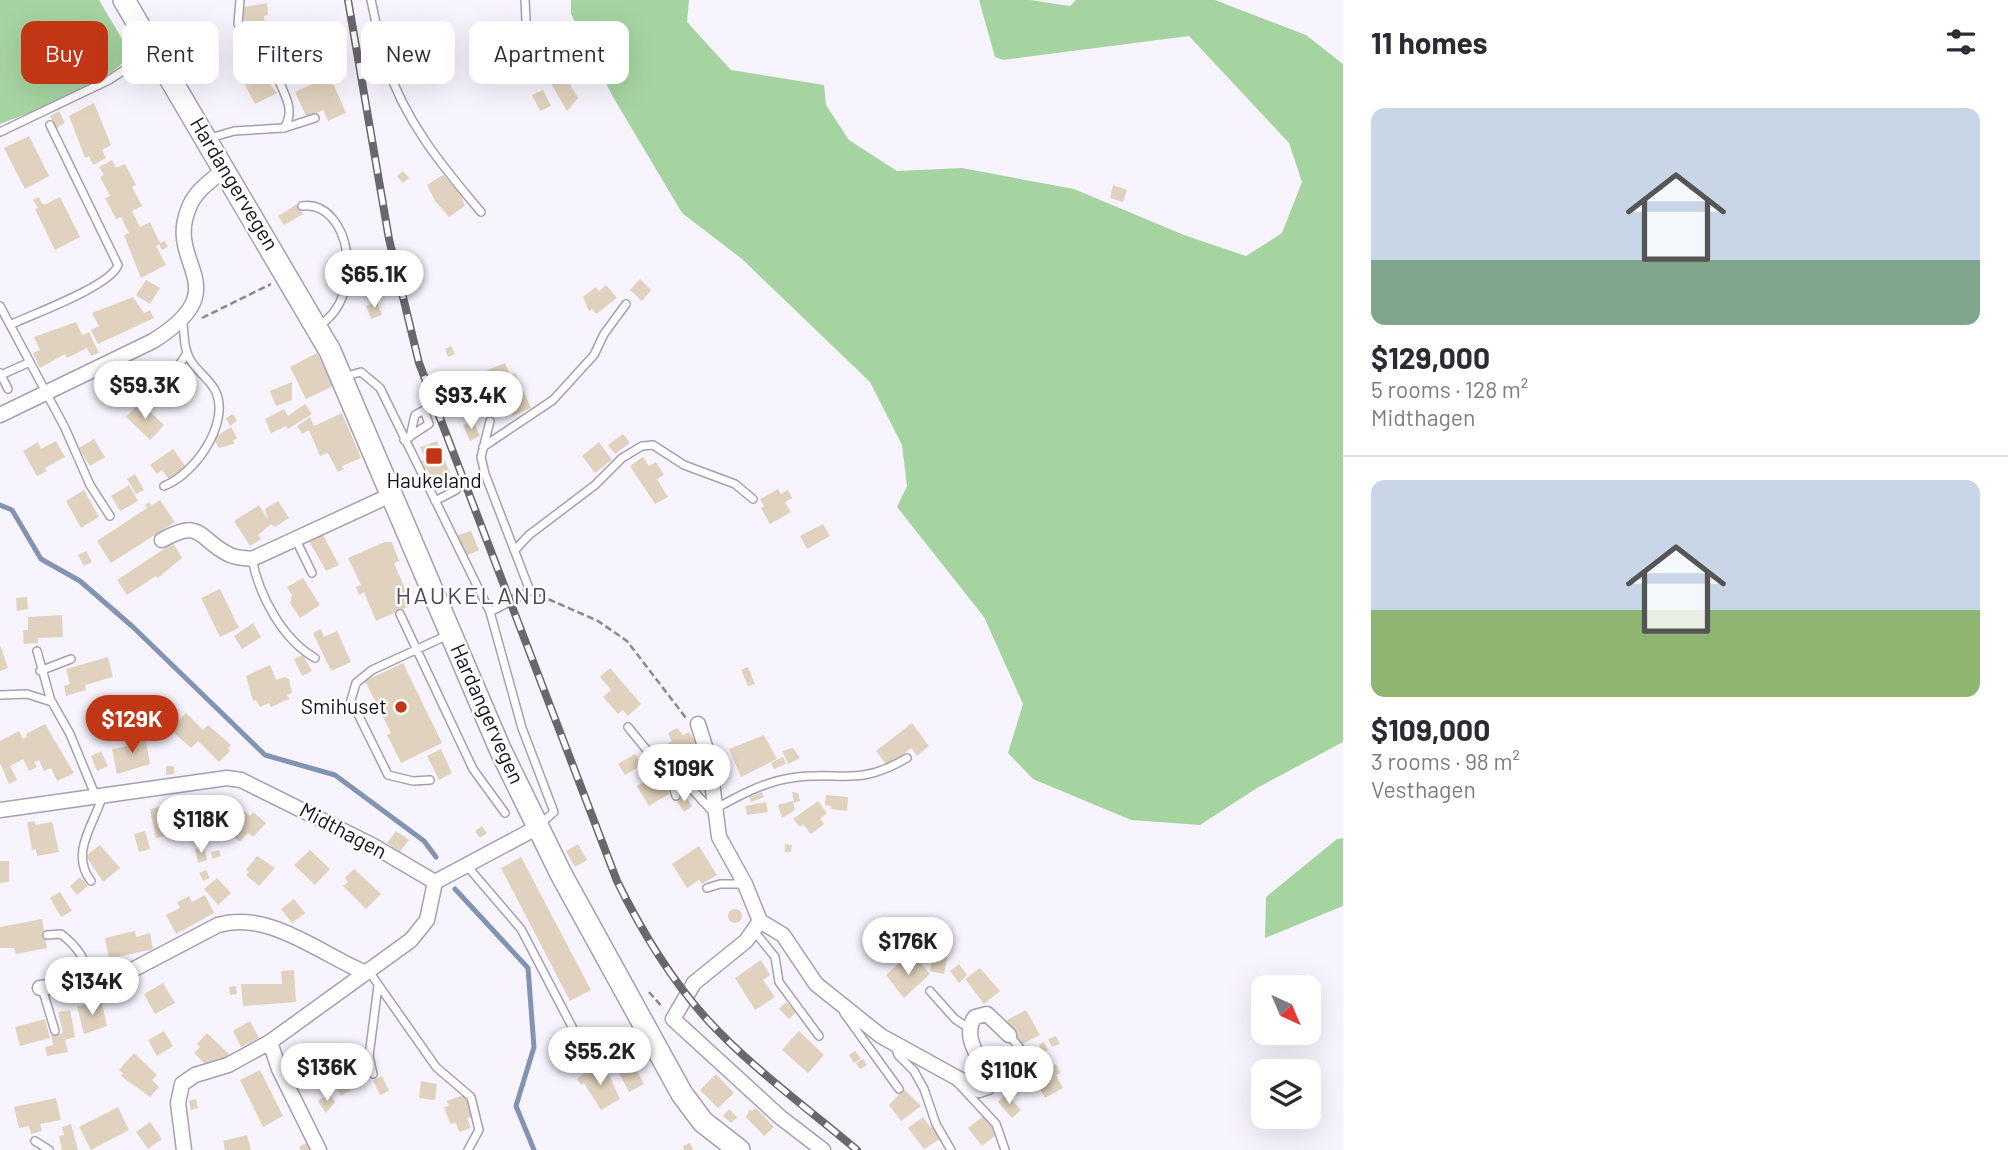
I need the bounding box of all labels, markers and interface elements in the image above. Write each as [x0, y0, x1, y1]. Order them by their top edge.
chip: Buy [21, 21, 108, 84]
chip: Rent [122, 21, 219, 84]
chip: Filters [233, 21, 347, 84]
chip: New [361, 21, 455, 84]
chip: Apartment [469, 21, 629, 84]
icon: filters [1942, 23, 1980, 61]
text: 11 homes [1371, 24, 1488, 60]
street label: Hardangervegen [186, 112, 285, 254]
icon: home [1613, 154, 1739, 280]
pin: $65.1K [317, 250, 431, 310]
text: $65.1K [341, 259, 407, 287]
text: $129,000 [1371, 339, 1490, 375]
pin: $59.3K [88, 362, 202, 421]
text: $59.3K [110, 370, 180, 398]
pin: $93.4K [414, 372, 528, 431]
text: 5 rooms · 128 m² [1371, 375, 1528, 403]
text: $93.4K [435, 380, 507, 408]
text: Midthagen [1371, 403, 1475, 431]
marker: Haukeland [424, 446, 444, 466]
place label: Haukeland [386, 467, 482, 492]
icon: home [1613, 526, 1739, 652]
district label: HAUKELAND [396, 580, 548, 609]
street label: Hardangervegen [446, 639, 530, 787]
place label: Smihuset [301, 693, 387, 718]
pin: $129K [83, 696, 181, 755]
marker: Smihuset [393, 699, 409, 715]
text: $129K [102, 704, 162, 732]
text: $109,000 [1371, 711, 1490, 747]
pin: $109K [635, 744, 733, 804]
text: 3 rooms · 98 m² [1371, 747, 1520, 775]
text: $109K [653, 753, 715, 781]
text: Vesthagen [1371, 775, 1476, 803]
pin: $118K [152, 796, 250, 855]
street label: Midthagen [296, 796, 392, 863]
text: $118K [173, 804, 229, 832]
pin: $176K [859, 918, 957, 977]
text: $176K [878, 926, 938, 954]
pin: $134K [43, 958, 141, 1017]
text: $134K [61, 966, 123, 994]
north arrow [1251, 975, 1321, 1045]
map controls [1251, 975, 1321, 1129]
pin: $55.2K [543, 1028, 657, 1087]
text: $55.2K [564, 1036, 636, 1064]
pin: $136K [278, 1044, 376, 1103]
pin: $110K [960, 1046, 1058, 1106]
text: $136K [297, 1052, 357, 1080]
text: $110K [980, 1055, 1038, 1083]
button: layers [1251, 1059, 1321, 1129]

